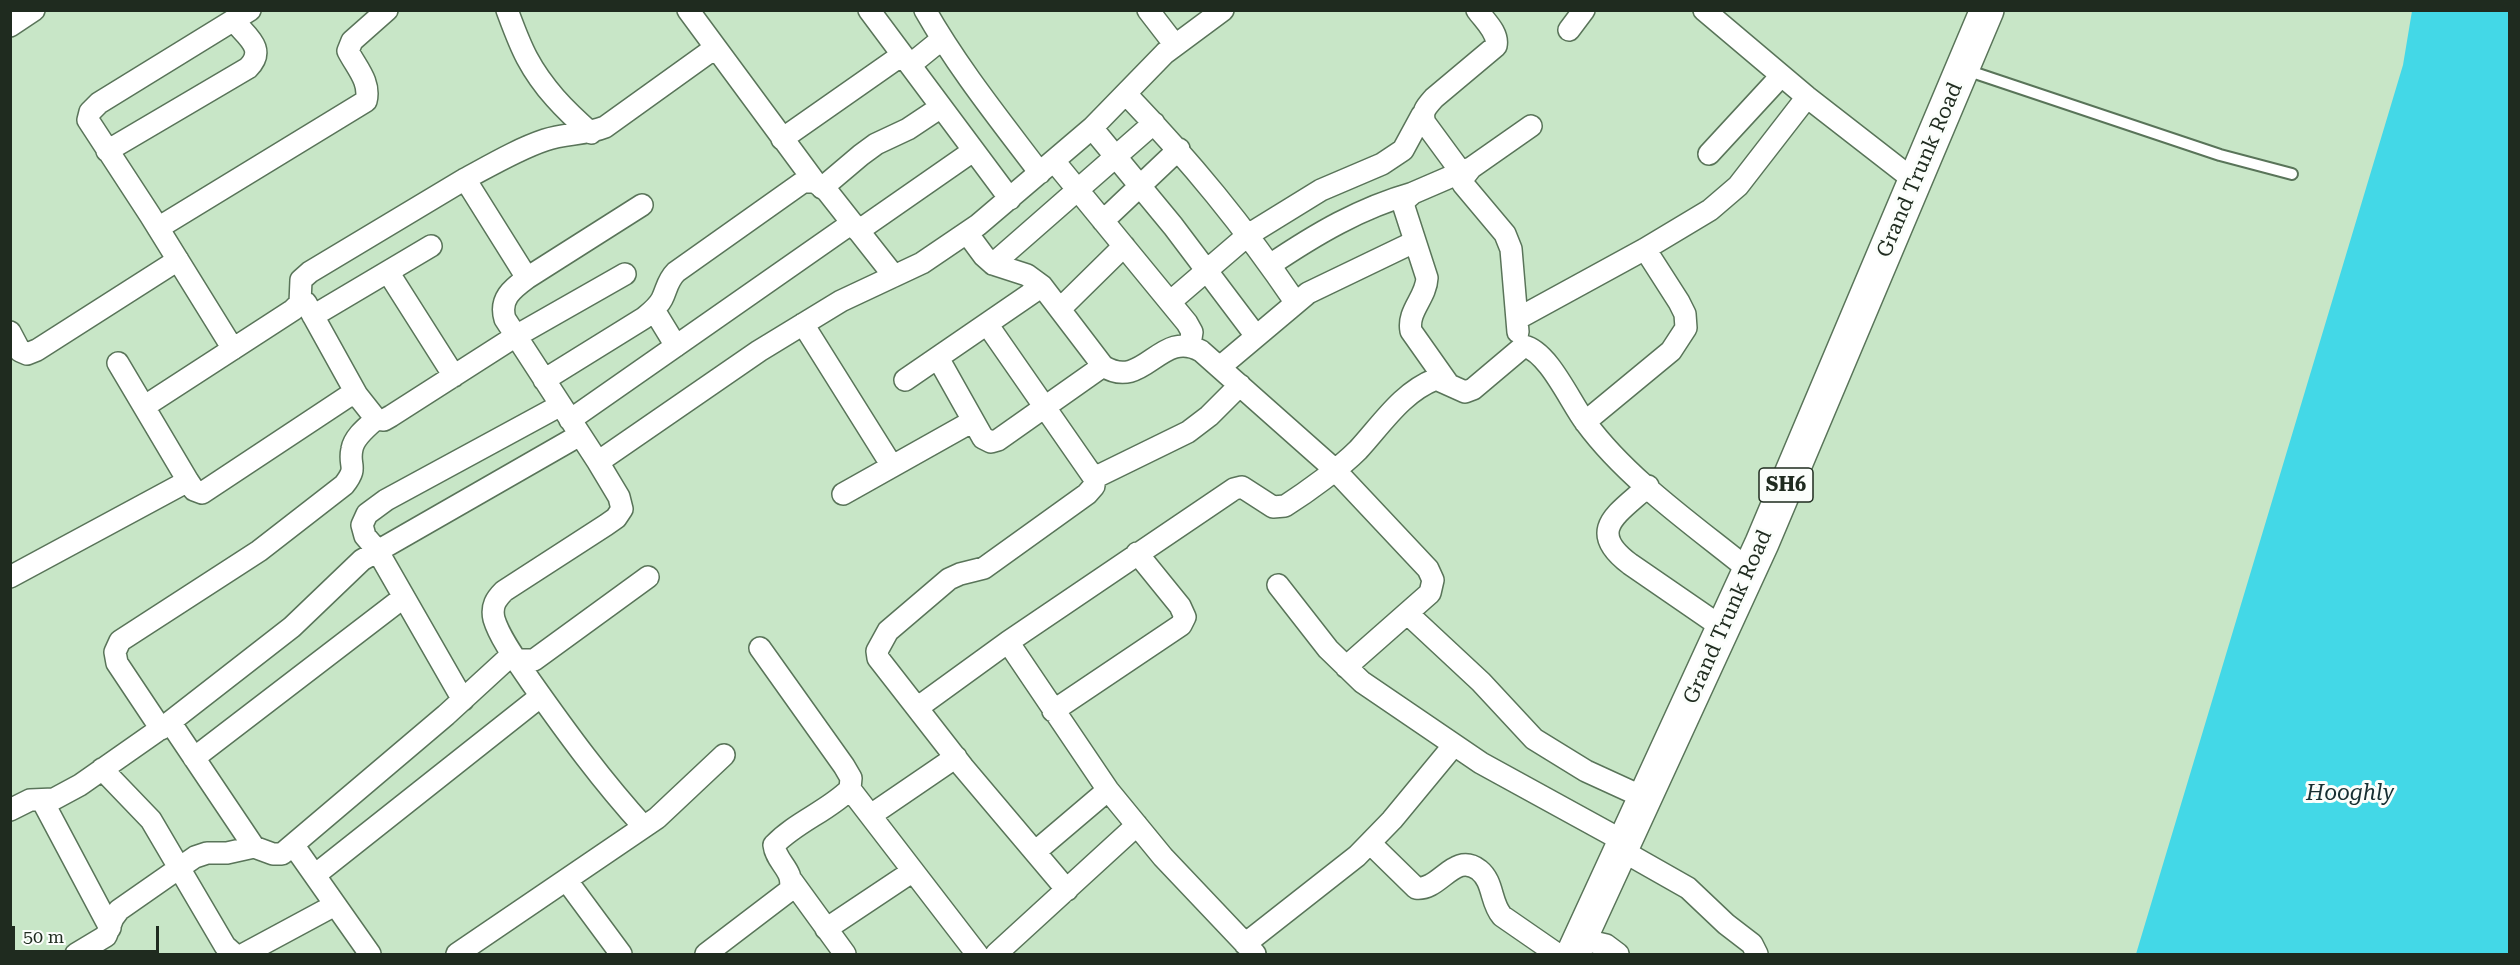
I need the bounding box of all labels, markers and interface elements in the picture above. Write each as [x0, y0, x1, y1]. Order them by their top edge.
street label: Grand Trunk Road [1872, 79, 1968, 261]
road number: SH6 [1759, 468, 1813, 502]
street label: Grand Trunk Road [1678, 526, 1778, 708]
water label: Hooghly [2306, 781, 2394, 807]
scale bar [15, 914, 162, 952]
text: 50 m [23, 926, 64, 947]

